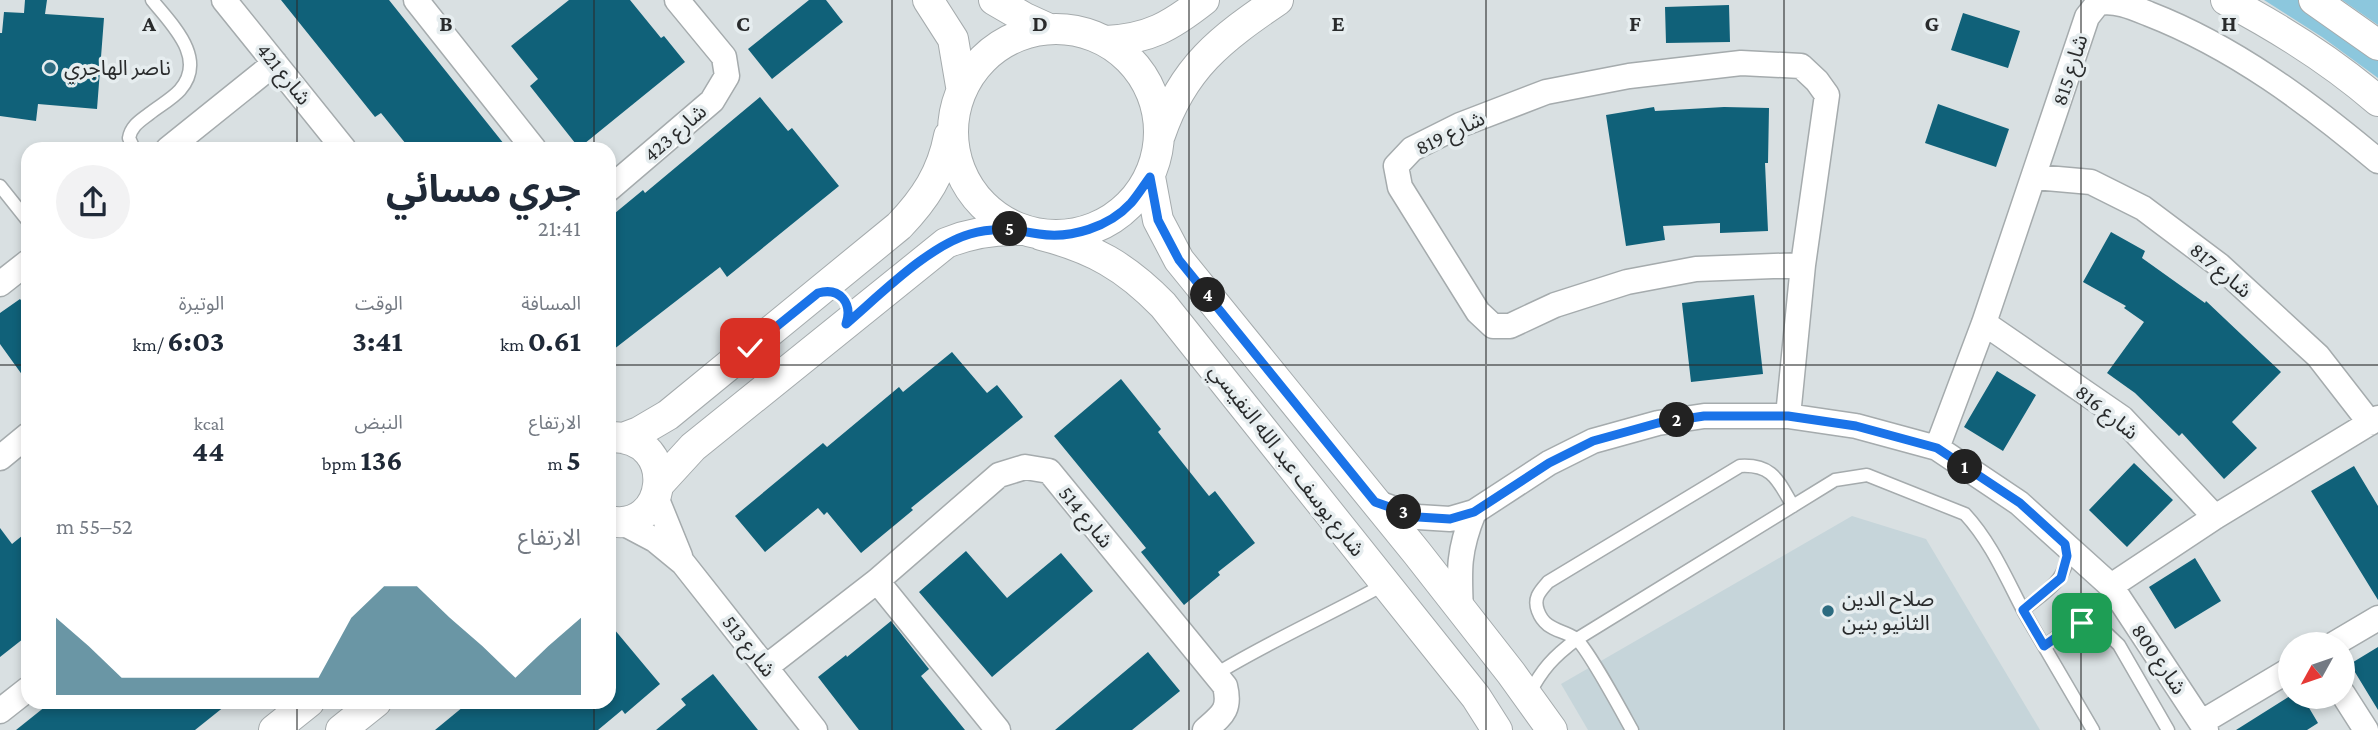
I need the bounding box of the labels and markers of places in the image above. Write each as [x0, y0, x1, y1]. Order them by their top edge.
place label: ناصر الهاجري [64, 56, 171, 84]
marker: ناصر الهاجري [42, 60, 58, 76]
pin: 5 [992, 212, 1028, 246]
pin: 4 [1190, 278, 1226, 312]
pin [720, 318, 780, 378]
pin: 2 [1660, 402, 1694, 438]
pin: 1 [1948, 449, 1982, 484]
pin: 3 [1386, 494, 1422, 530]
place label: صلاح الدين الثانيو بنين [1842, 587, 1934, 635]
pin [2052, 593, 2112, 653]
marker: صلاح الدين الثانيو بنين [1820, 603, 1836, 619]

